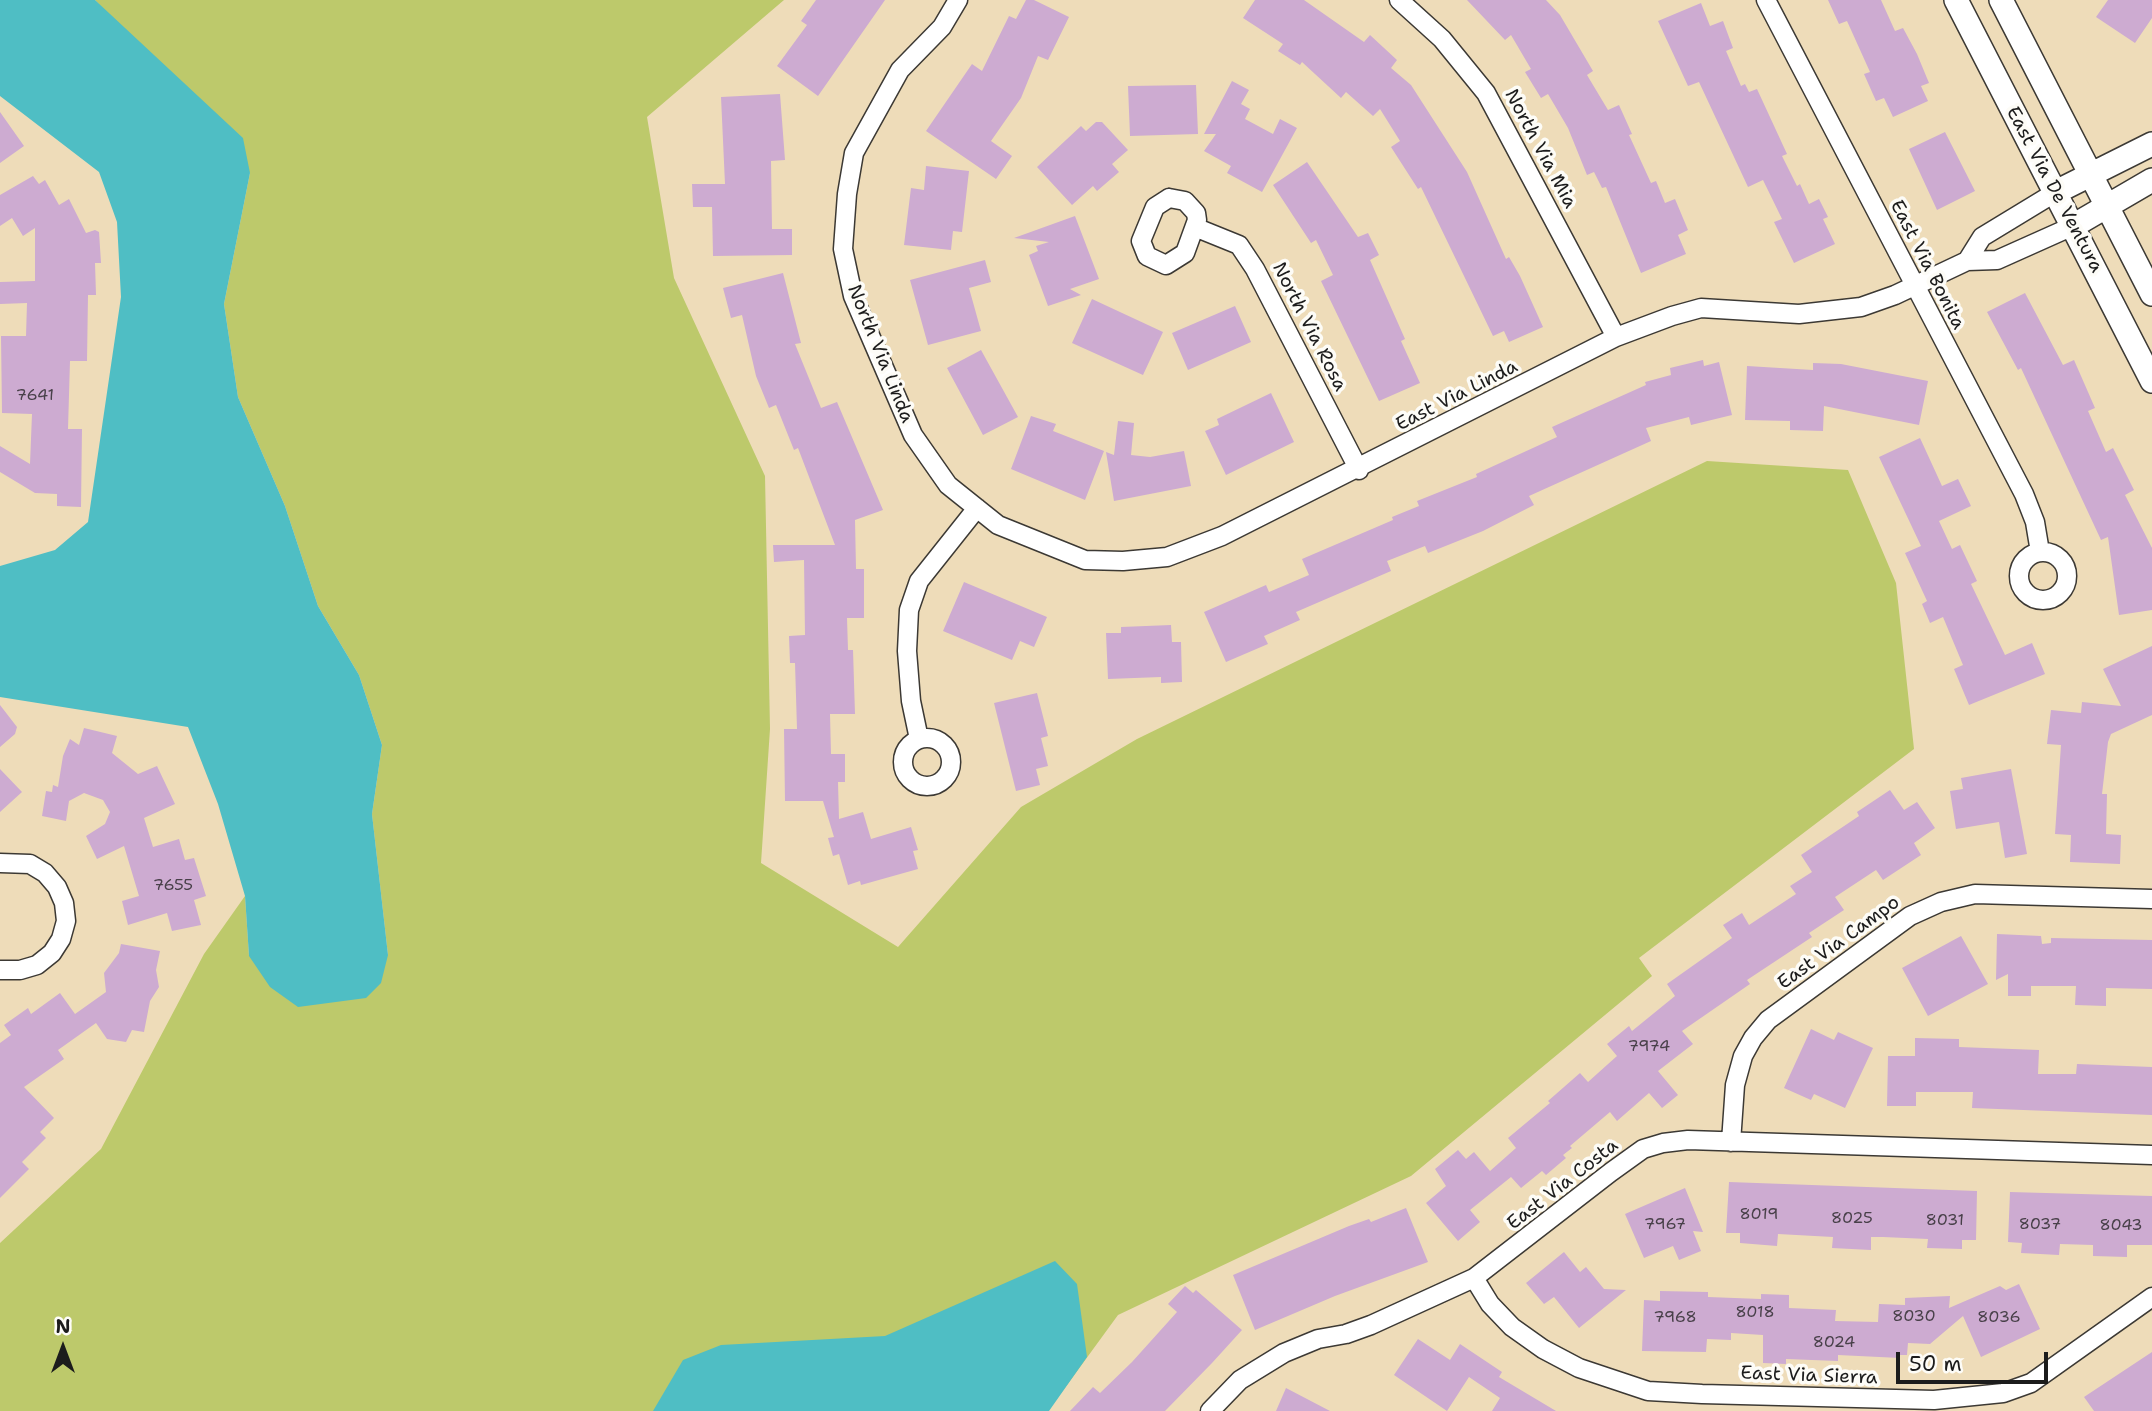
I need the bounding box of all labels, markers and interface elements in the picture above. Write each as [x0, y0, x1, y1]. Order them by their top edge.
street label: North Via Mia [1499, 86, 1581, 212]
street label: East Via De Ventura [2001, 103, 2107, 277]
street label: East Via Bonita [1885, 196, 1969, 334]
street label: North Via Rosa [1267, 259, 1351, 395]
street label: North Via Linda [842, 282, 918, 426]
street label: East Via Linda [1392, 355, 1522, 437]
house number: 7641 [16, 386, 54, 406]
house number: 7655 [153, 876, 193, 896]
street label: East Via Campo [1774, 891, 1904, 995]
house number: 7974 [1628, 1037, 1670, 1057]
street label: East Via Costa [1503, 1135, 1623, 1235]
house number: 8019 [1740, 1205, 1778, 1225]
house number: 8025 [1831, 1209, 1873, 1229]
house number: 8031 [1926, 1211, 1964, 1231]
house number: 7967 [1644, 1215, 1686, 1235]
house number: 8037 [2019, 1215, 2061, 1235]
house number: 8043 [2100, 1216, 2142, 1236]
house number: 8018 [1735, 1303, 1775, 1323]
house number: 8030 [1892, 1307, 1936, 1327]
house number: 7968 [1653, 1308, 1697, 1328]
house number: 8036 [1977, 1308, 2021, 1328]
north arrow [28, 1313, 98, 1383]
text: N [55, 1314, 71, 1339]
house number: 8024 [1813, 1333, 1855, 1353]
scale bar [1900, 1338, 2052, 1382]
text: 50 m [1909, 1350, 1962, 1378]
street label: East Via Sierra [1740, 1362, 1878, 1390]

